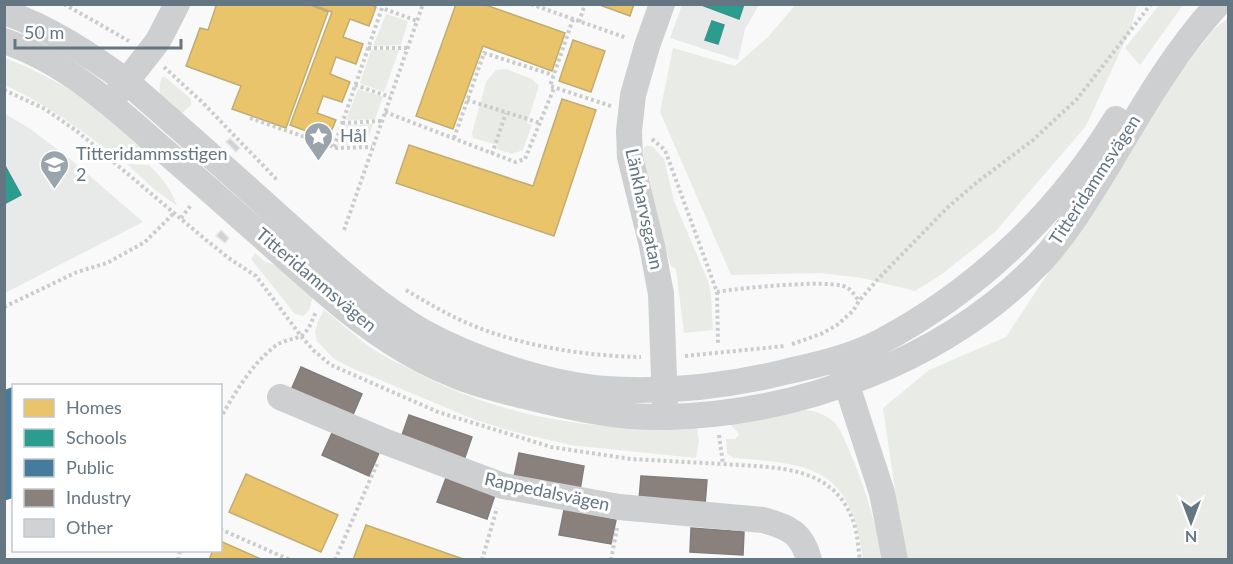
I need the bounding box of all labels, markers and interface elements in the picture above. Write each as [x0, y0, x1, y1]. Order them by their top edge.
scale bar [15, 12, 182, 50]
text: 50 m [24, 21, 64, 43]
street label: Titteridammsvägen [1044, 110, 1144, 249]
place icon: Hål [303, 120, 335, 162]
place label: Hål [340, 124, 367, 146]
place label: Titteridammsstigen 2 [76, 142, 228, 185]
street label: Länkharvsgatan [621, 146, 669, 271]
school or university icon: Titteridammsstigen 2 [39, 148, 71, 190]
street label: Titteridammsvägen [252, 222, 381, 336]
legend [12, 384, 222, 552]
text: Homes [66, 396, 122, 418]
text: Schools [66, 426, 127, 448]
text: Public [66, 456, 114, 478]
street label: Rappedalsvägen [483, 467, 612, 515]
text: Industry [66, 486, 132, 508]
north arrow [1161, 492, 1221, 552]
text: Other [66, 516, 113, 538]
text: N [1185, 528, 1197, 547]

